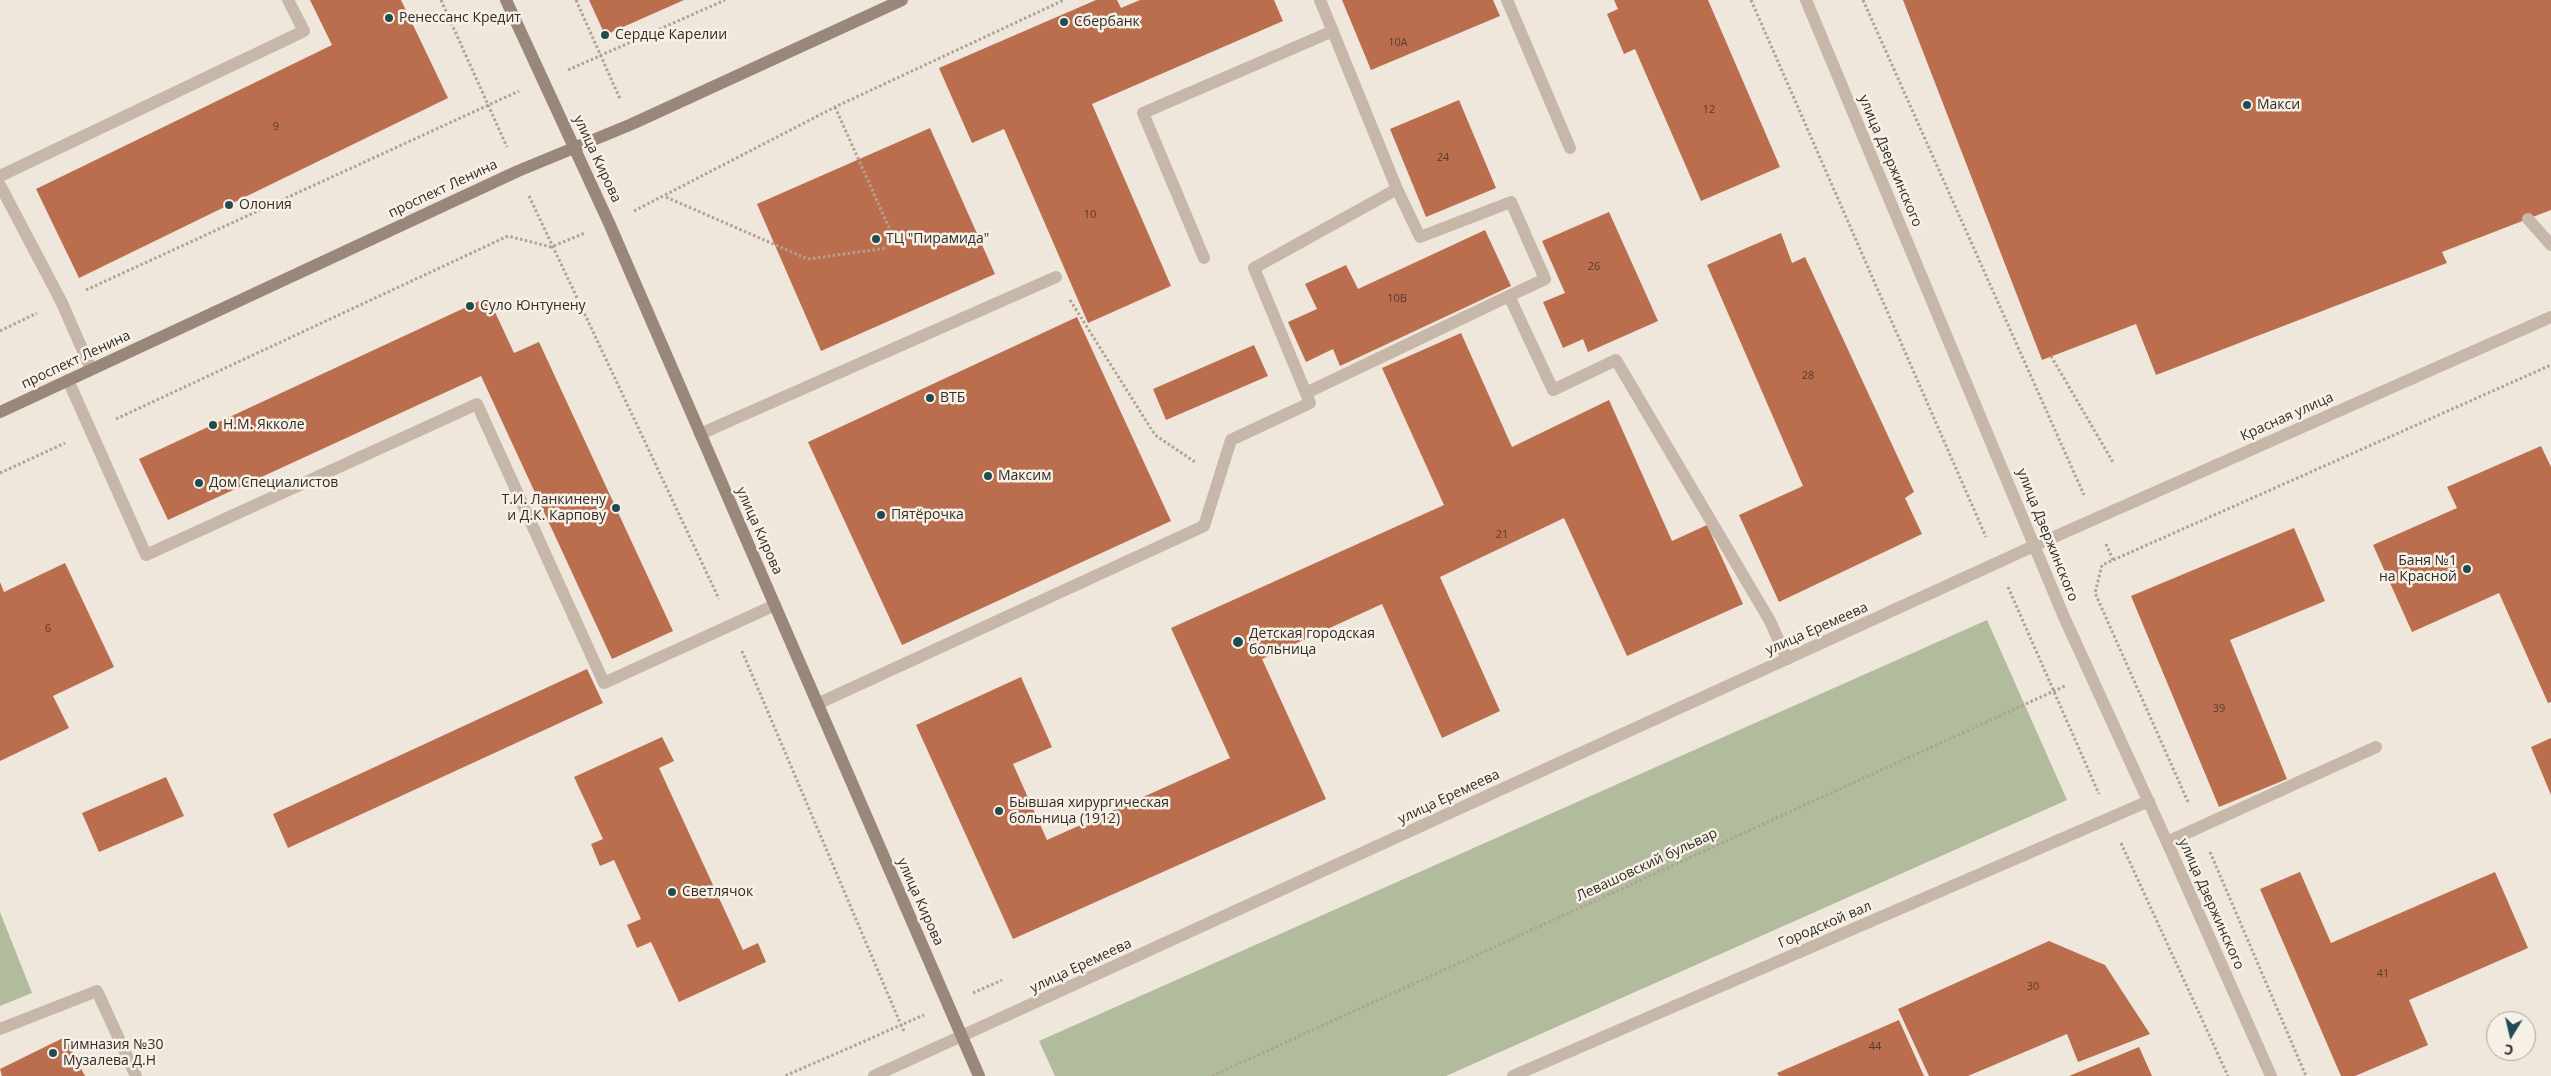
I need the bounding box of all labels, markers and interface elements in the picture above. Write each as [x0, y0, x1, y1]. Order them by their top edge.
place label: Ренессанс Кредит [399, 10, 521, 26]
marker: Ренессанс Кредит [383, 12, 395, 24]
place label: Сбербанк [1074, 14, 1140, 30]
marker: Сбербанк [1058, 16, 1070, 28]
place label: Сердце Карелии [615, 27, 727, 43]
marker: Сердце Карелии [599, 29, 611, 41]
house number: 10А [1388, 36, 1408, 50]
street label: улица Дзержинского [1855, 92, 1925, 230]
place label: Макси [2257, 97, 2300, 113]
marker: Макси [2241, 99, 2253, 111]
house number: 12 [1703, 103, 1715, 117]
street label: улица Кирова [569, 113, 625, 205]
house number: 9 [273, 120, 279, 134]
house number: 24 [1437, 151, 1449, 165]
street label: проспект Ленина [386, 156, 500, 222]
place label: Олония [239, 197, 292, 213]
marker: Олония [223, 199, 235, 211]
house number: 10 [1084, 208, 1096, 222]
place label: ТЦ "Пирамида" [886, 231, 989, 247]
marker: ТЦ "Пирамида" [870, 233, 882, 245]
house number: 26 [1588, 260, 1600, 274]
house number: 10В [1387, 292, 1407, 306]
place label: Суло Юнтунену [480, 298, 586, 314]
marker: Суло Юнтунену [464, 300, 476, 312]
street label: проспект Ленина [19, 327, 133, 393]
house number: 28 [1802, 369, 1814, 383]
street label: Красная улица [2238, 389, 2336, 445]
place label: ВТБ [940, 390, 965, 406]
marker: ВТБ [924, 392, 936, 404]
place label: Н.М. Якколе [223, 417, 305, 433]
marker: Н.М. Якколе [207, 419, 219, 431]
street label: улица Дзержинского [2013, 466, 2081, 604]
place label: Максим [998, 468, 1051, 484]
marker: Максим [982, 470, 994, 482]
place label: Дом Специалистов [209, 475, 338, 491]
marker: Дом Специалистов [193, 477, 205, 489]
street label: улица Кирова [732, 484, 786, 578]
place label: Т.И. Ланкинену и Д.К. Карпову [501, 492, 606, 524]
marker: Т.И. Ланкинену и Д.К. Карпову [610, 502, 622, 514]
place label: Пятёрочка [891, 507, 964, 523]
marker: Пятёрочка [875, 509, 887, 521]
house number: 21 [1496, 528, 1508, 542]
place label: Баня №1 на Красной [2379, 553, 2457, 586]
marker: Баня №1 на Красной [2461, 563, 2473, 575]
street label: улица Еремеева [1763, 599, 1871, 659]
house number: 6 [45, 622, 51, 636]
place label: Детская городская больница [1249, 626, 1375, 658]
marker: Детская городская больница [1231, 635, 1245, 649]
house number: 39 [2213, 702, 2225, 716]
street label: улица Еремеева [1396, 766, 1502, 828]
place label: Бывшая хирургическая больница (1912) [1009, 795, 1169, 828]
marker: Бывшая хирургическая больница (1912) [993, 805, 1005, 817]
street label: Левашовский бульвар [1574, 825, 1720, 905]
street label: улица Дзержинского [2175, 836, 2247, 972]
street label: улица Кирова [893, 855, 947, 949]
place label: Светлячок [682, 884, 753, 900]
marker: Светлячок [666, 886, 678, 898]
street label: Городской вал [1776, 898, 1874, 952]
street label: улица Еремеева [1028, 935, 1134, 997]
house number: 41 [2377, 967, 2389, 981]
house number: 30 [2027, 980, 2039, 994]
north arrow [2486, 1011, 2536, 1061]
place label: Гимназия №30 Музалева Д.Н [63, 1037, 163, 1070]
house number: 44 [1869, 1040, 1881, 1054]
text: С [2503, 1040, 2515, 1060]
marker: Гимназия №30 Музалева Д.Н [47, 1047, 59, 1059]

